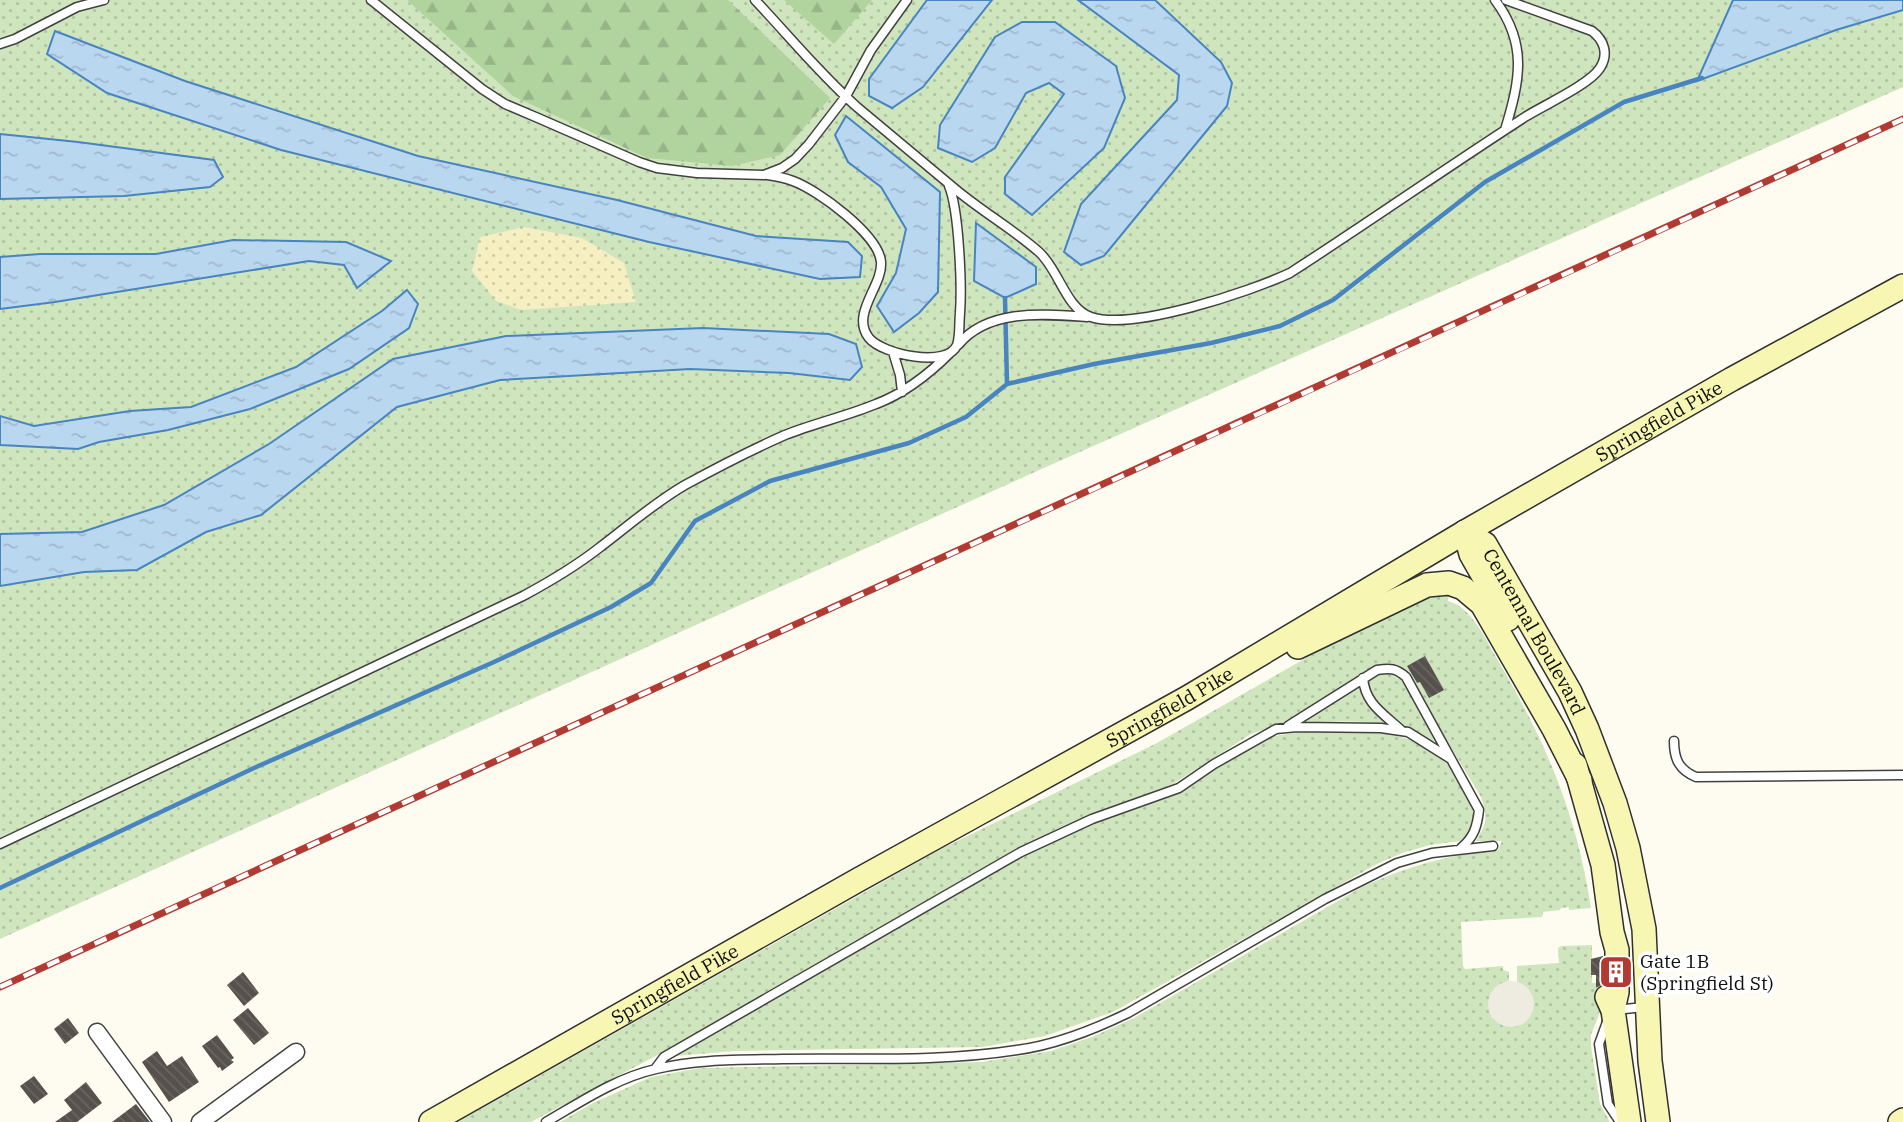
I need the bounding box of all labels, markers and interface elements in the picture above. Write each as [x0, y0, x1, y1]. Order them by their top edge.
street label: Springfield Pike [1591, 375, 1727, 467]
street label: Centennal Boulevard [1478, 544, 1591, 719]
street label: Springfield Pike [1102, 661, 1237, 753]
street label: Springfield Pike [607, 938, 742, 1030]
place label: Gate 1B (Springfield St) [1640, 949, 1774, 995]
building icon: Gate 1B (Springfield St) [1597, 953, 1635, 991]

